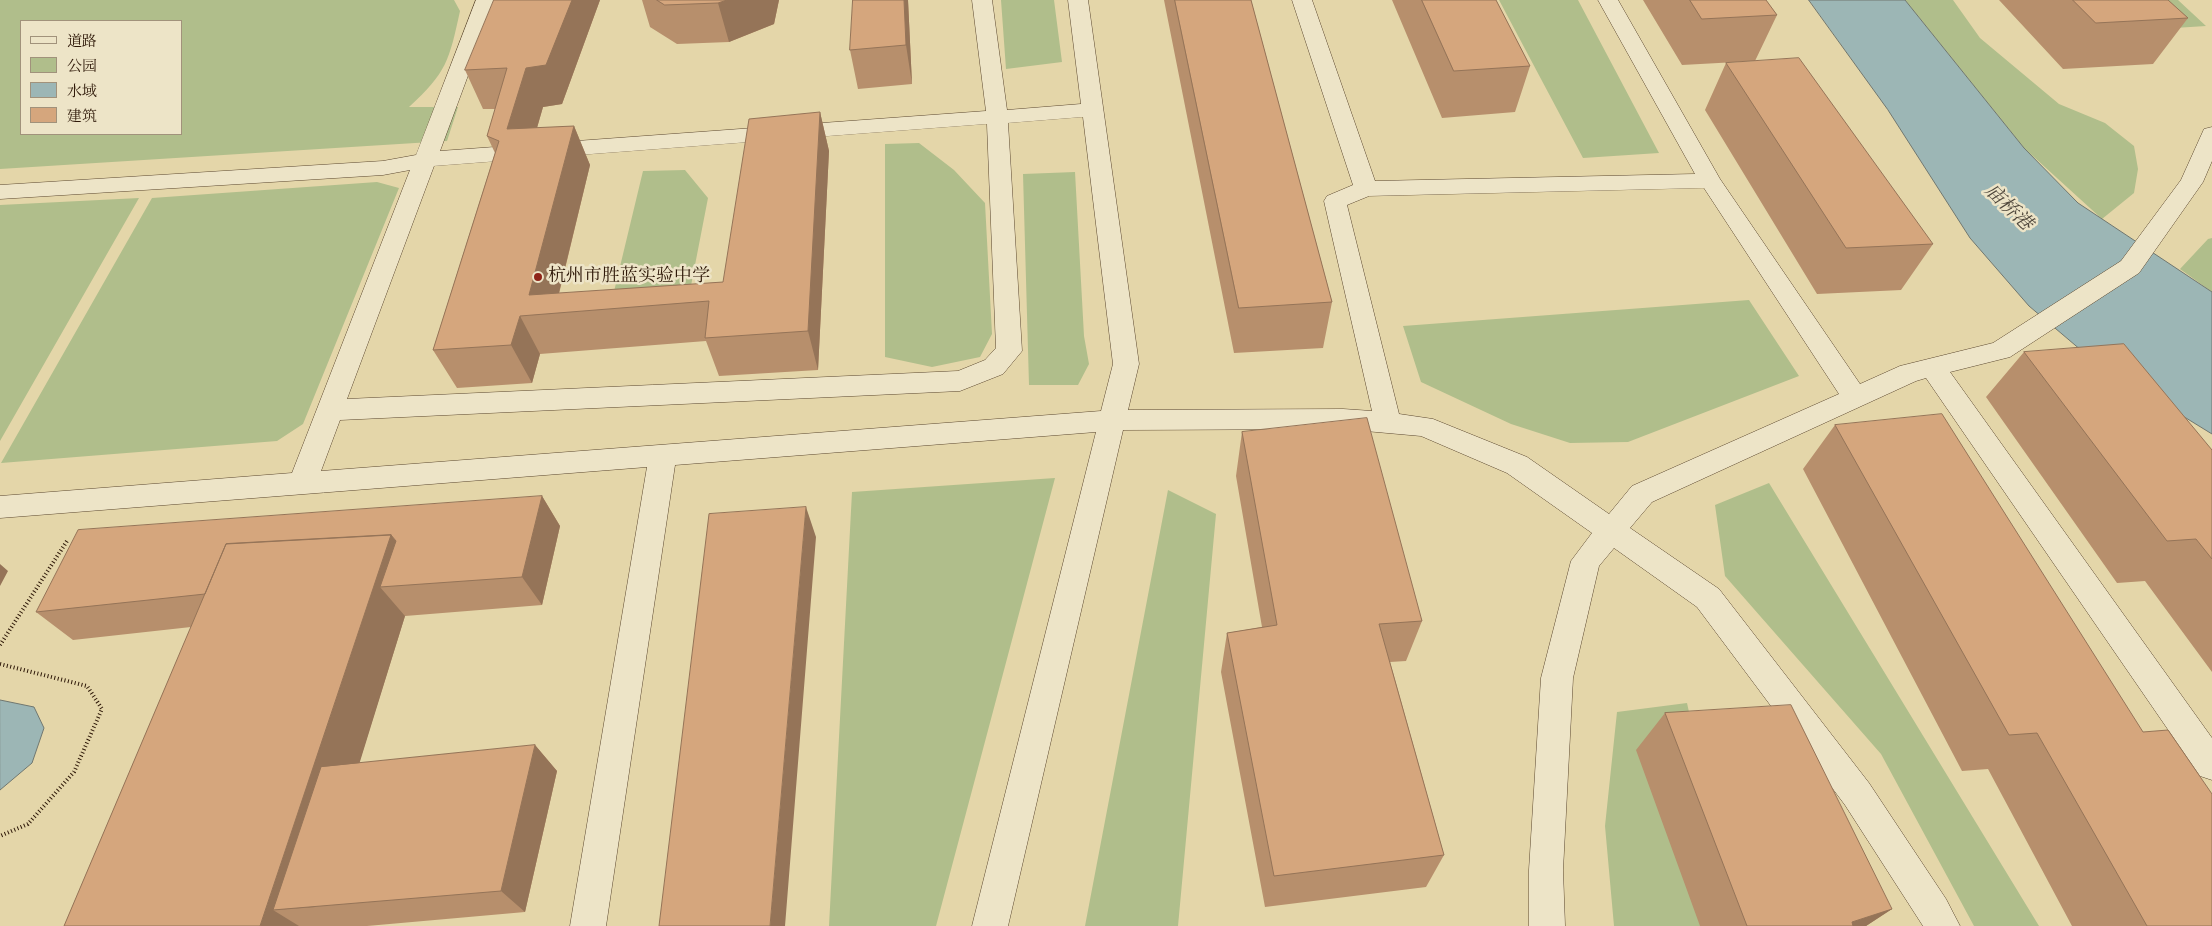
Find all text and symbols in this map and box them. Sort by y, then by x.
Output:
legend [20,20,182,135]
text: 道路 [67,32,97,51]
text: 公园 [67,57,97,76]
text: 水域 [67,82,97,101]
text: 建筑 [67,107,97,126]
water label: 庙桥港 [1980,180,2036,236]
place label: 杭州市胜蓝实验中学 [548,266,710,288]
marker: 杭州市胜蓝实验中学 [532,271,544,283]

